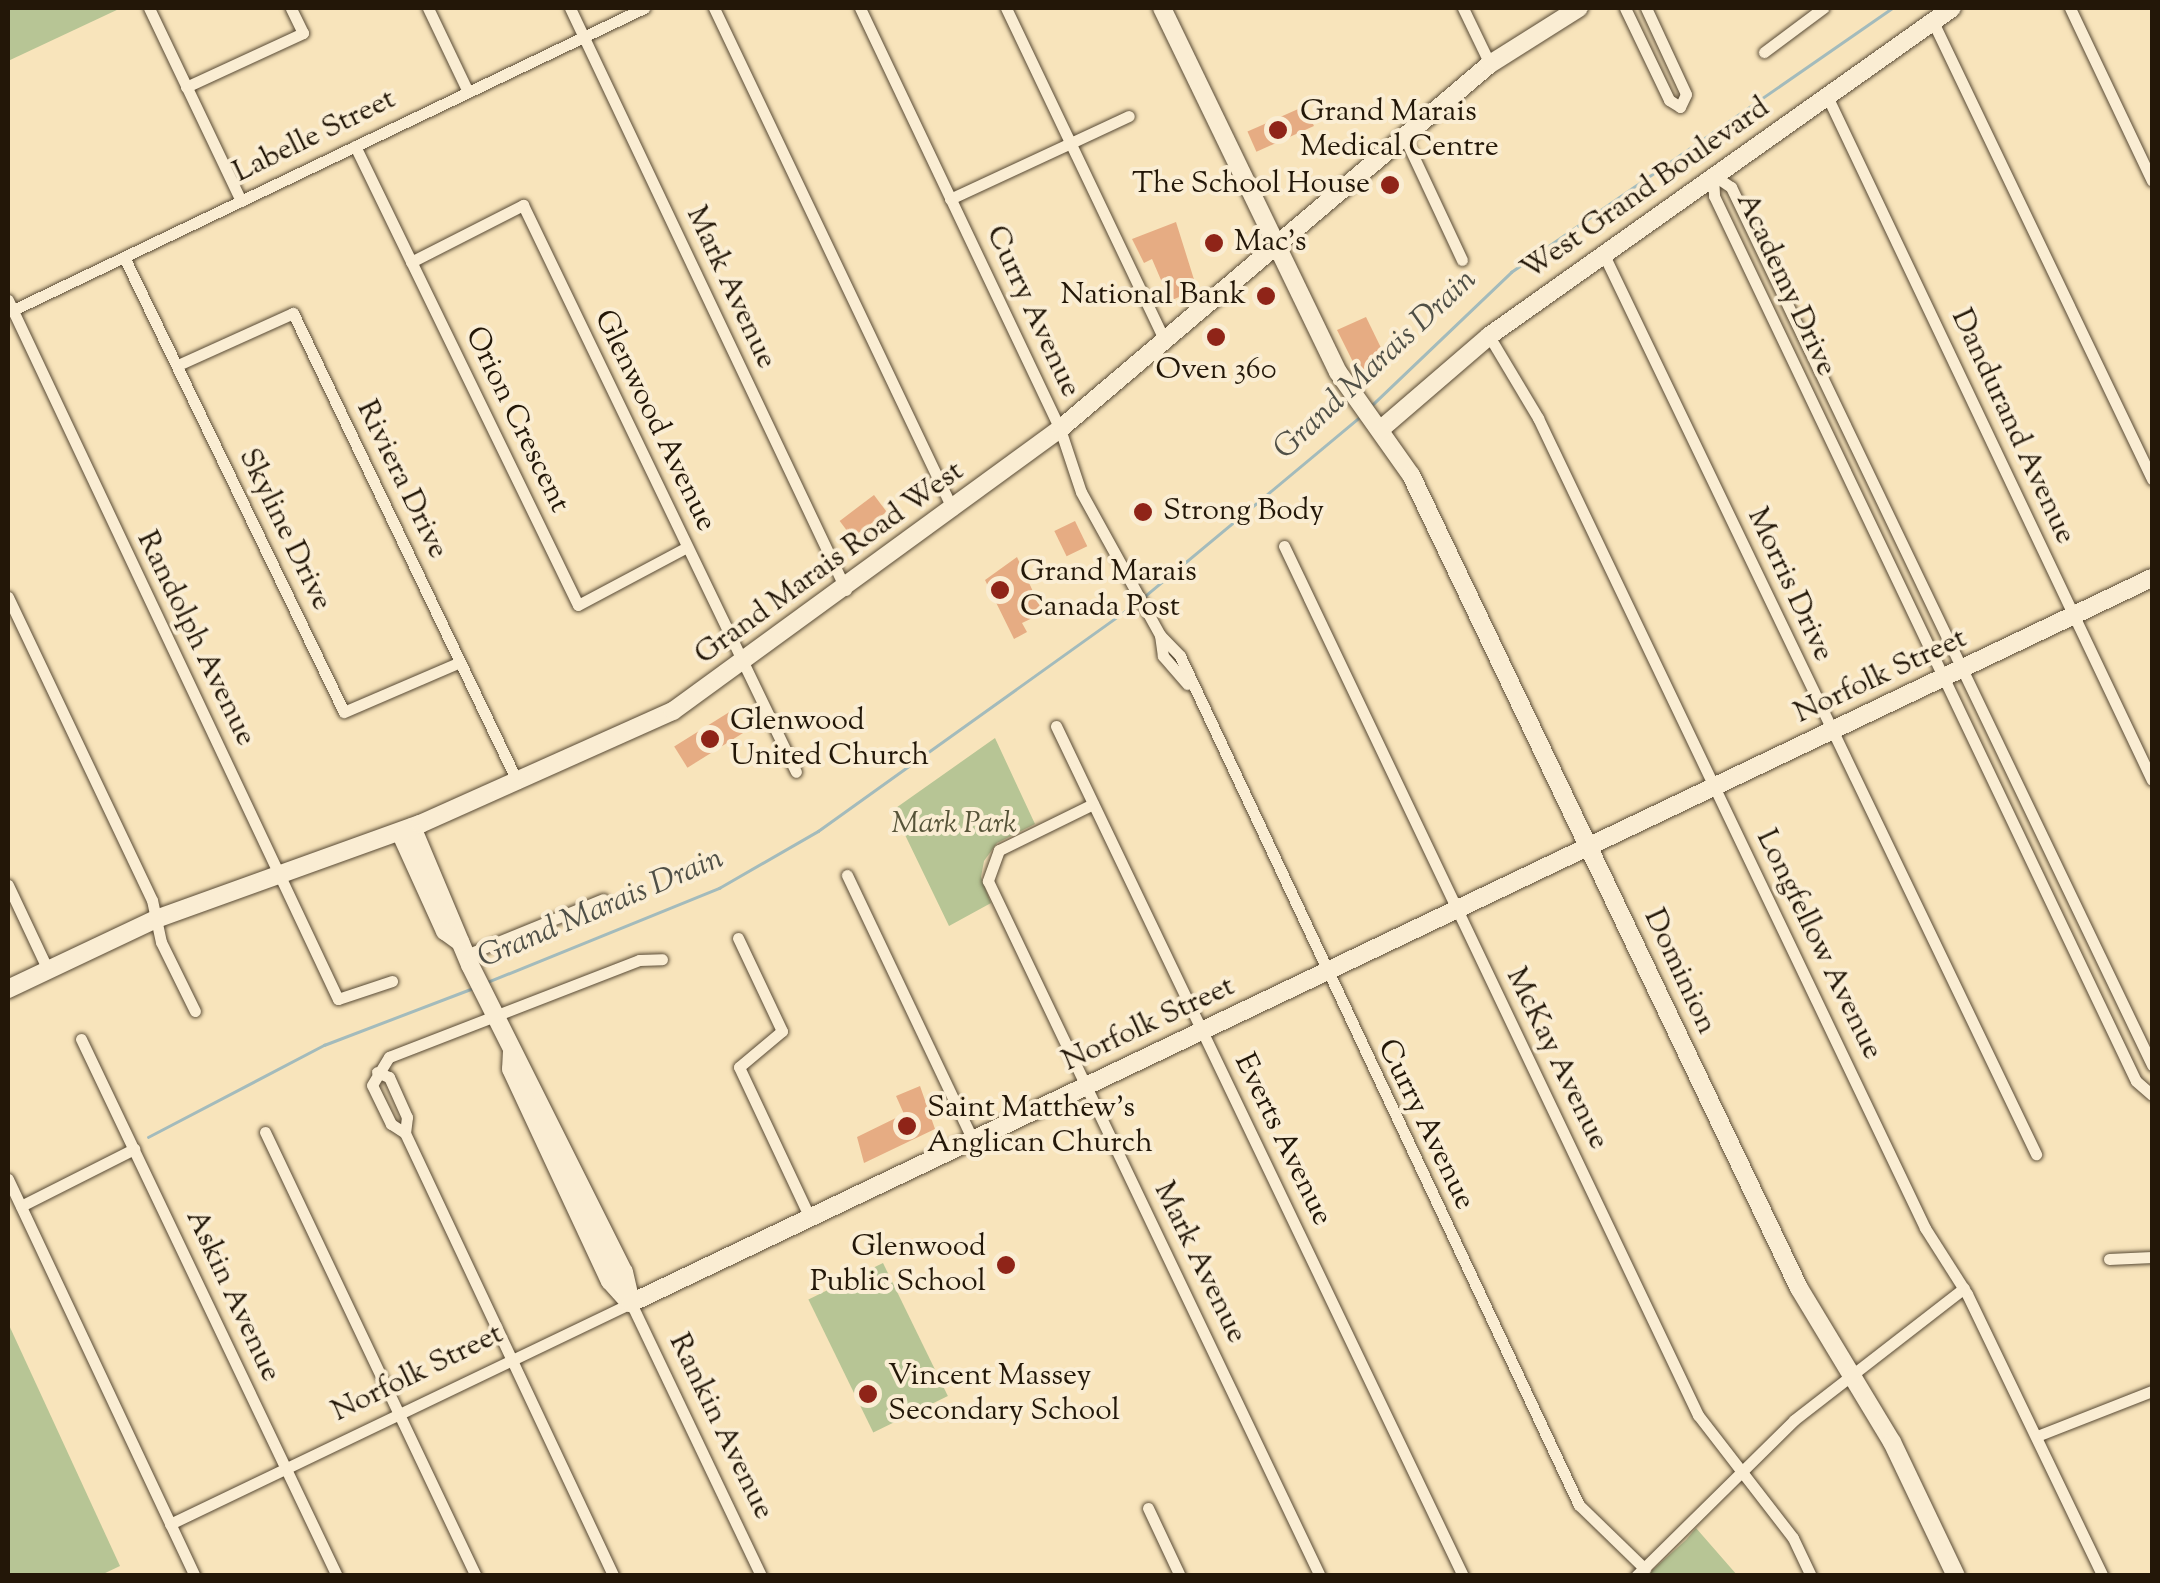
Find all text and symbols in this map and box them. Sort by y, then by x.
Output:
street label: Labelle Street [228,82,402,192]
street label: West Grand Boulevard [1515,91,1777,289]
place label: Grand Marais Medical Centre [1300,95,1499,166]
marker: Grand Marais Medical Centre [1265,117,1291,143]
place label: The School House [1132,167,1370,203]
marker: The School House [1379,174,1401,196]
street label: Academy Drive [1727,188,1843,382]
street label: Mark Avenue [677,201,783,375]
street label: Curry Avenue [977,221,1087,403]
place label: Mac's [1234,225,1306,261]
marker: Mac's [1203,232,1225,254]
water label: Grand Marais Drain [1267,261,1485,469]
place label: National Bank [1061,278,1246,314]
marker: National Bank [1255,285,1277,307]
street label: Dandurand Avenue [1942,304,2082,550]
street label: Glenwood Avenue [585,305,723,537]
street label: Orion Crescent [456,321,576,519]
marker: Oven 360 [1205,326,1227,348]
place label: Oven 360 [1155,353,1277,389]
street label: Riviera Drive [347,395,455,565]
street label: Skyline Drive [229,443,339,617]
street label: Grand Marais Road West [689,454,971,674]
place label: Strong Body [1163,494,1324,530]
marker: Strong Body [1132,501,1154,523]
street label: Morris Drive [1738,503,1840,667]
street label: Randolph Avenue [127,526,263,752]
place label: Grand Marais Canada Post [1020,555,1197,626]
marker: Grand Marais Canada Post [989,579,1011,601]
street label: Norfolk Street [1789,621,1973,733]
place label: Glenwood United Church [730,704,929,774]
marker: Glenwood United Church [699,728,721,750]
park label: Mark Park [891,807,1017,843]
street label: Longfellow Avenue [1747,824,1889,1066]
water label: Grand Marais Drain [473,840,729,978]
street label: Dominion [1634,904,1724,1040]
street label: McKay Avenue [1497,962,1615,1156]
street label: Norfolk Street [1057,969,1241,1081]
street label: Curry Avenue [1368,1034,1482,1216]
street label: Everts Avenue [1225,1048,1339,1232]
place label: Saint Matthew's Anglican Church [927,1091,1153,1162]
marker: Saint Matthew's Anglican Church [896,1115,918,1137]
street label: Mark Avenue [1144,1176,1254,1350]
street label: Askin Avenue [177,1204,287,1388]
place label: Glenwood Public School [810,1230,986,1300]
marker: Glenwood Public School [995,1254,1017,1276]
street label: Norfolk Street [326,1317,510,1431]
street label: Rankin Avenue [659,1328,781,1526]
place label: Vincent Massey Secondary School [888,1359,1120,1430]
marker: Vincent Massey Secondary School [857,1383,879,1405]

